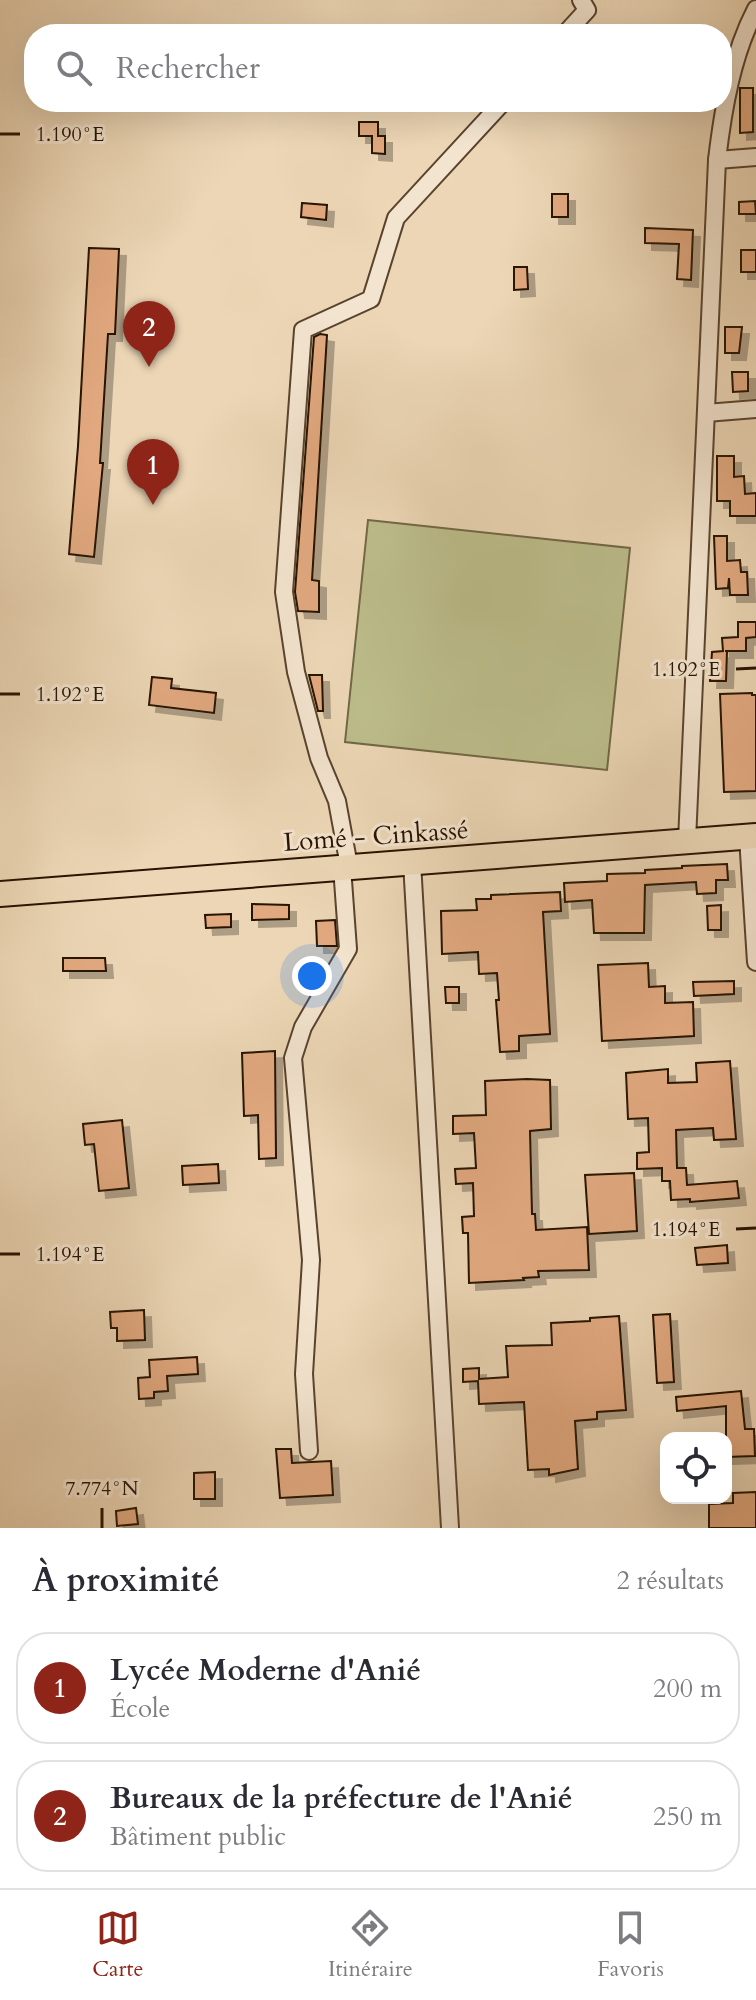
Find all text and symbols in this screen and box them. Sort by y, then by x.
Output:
search box [24,24,732,112]
icon: search [52,46,96,90]
text: Rechercher [116,48,260,89]
text: 1.190°E [36,121,104,148]
pin: 2 [123,301,175,367]
pin: 1 [127,439,179,505]
text: 1.192°E [652,656,720,683]
text: 1.192°E [36,681,104,708]
street label: Lomé - Cinkassé [282,812,470,860]
your location [292,956,332,996]
text: 1.194°E [652,1216,720,1243]
text: 1.194°E [36,1241,104,1268]
map controls [660,1432,732,1504]
button: locate [660,1432,732,1504]
text: 7.774°N [65,1475,139,1502]
text: À proximité [32,1557,219,1603]
text: 2 résultats [616,1563,724,1598]
text: Lycée Moderne d'Anié [110,1650,421,1691]
text: 1 [53,1671,67,1706]
text: 200 m [653,1671,722,1706]
text: École [110,1691,170,1726]
text: Bureaux de la préfecture de l'Anié [110,1778,573,1819]
text: 2 [53,1799,67,1834]
text: 250 m [653,1799,722,1834]
text: Bâtiment public [110,1819,286,1854]
tab: Carte [92,1906,143,1984]
tab: Itinéraire [328,1906,413,1984]
tab: Favoris [597,1906,664,1984]

